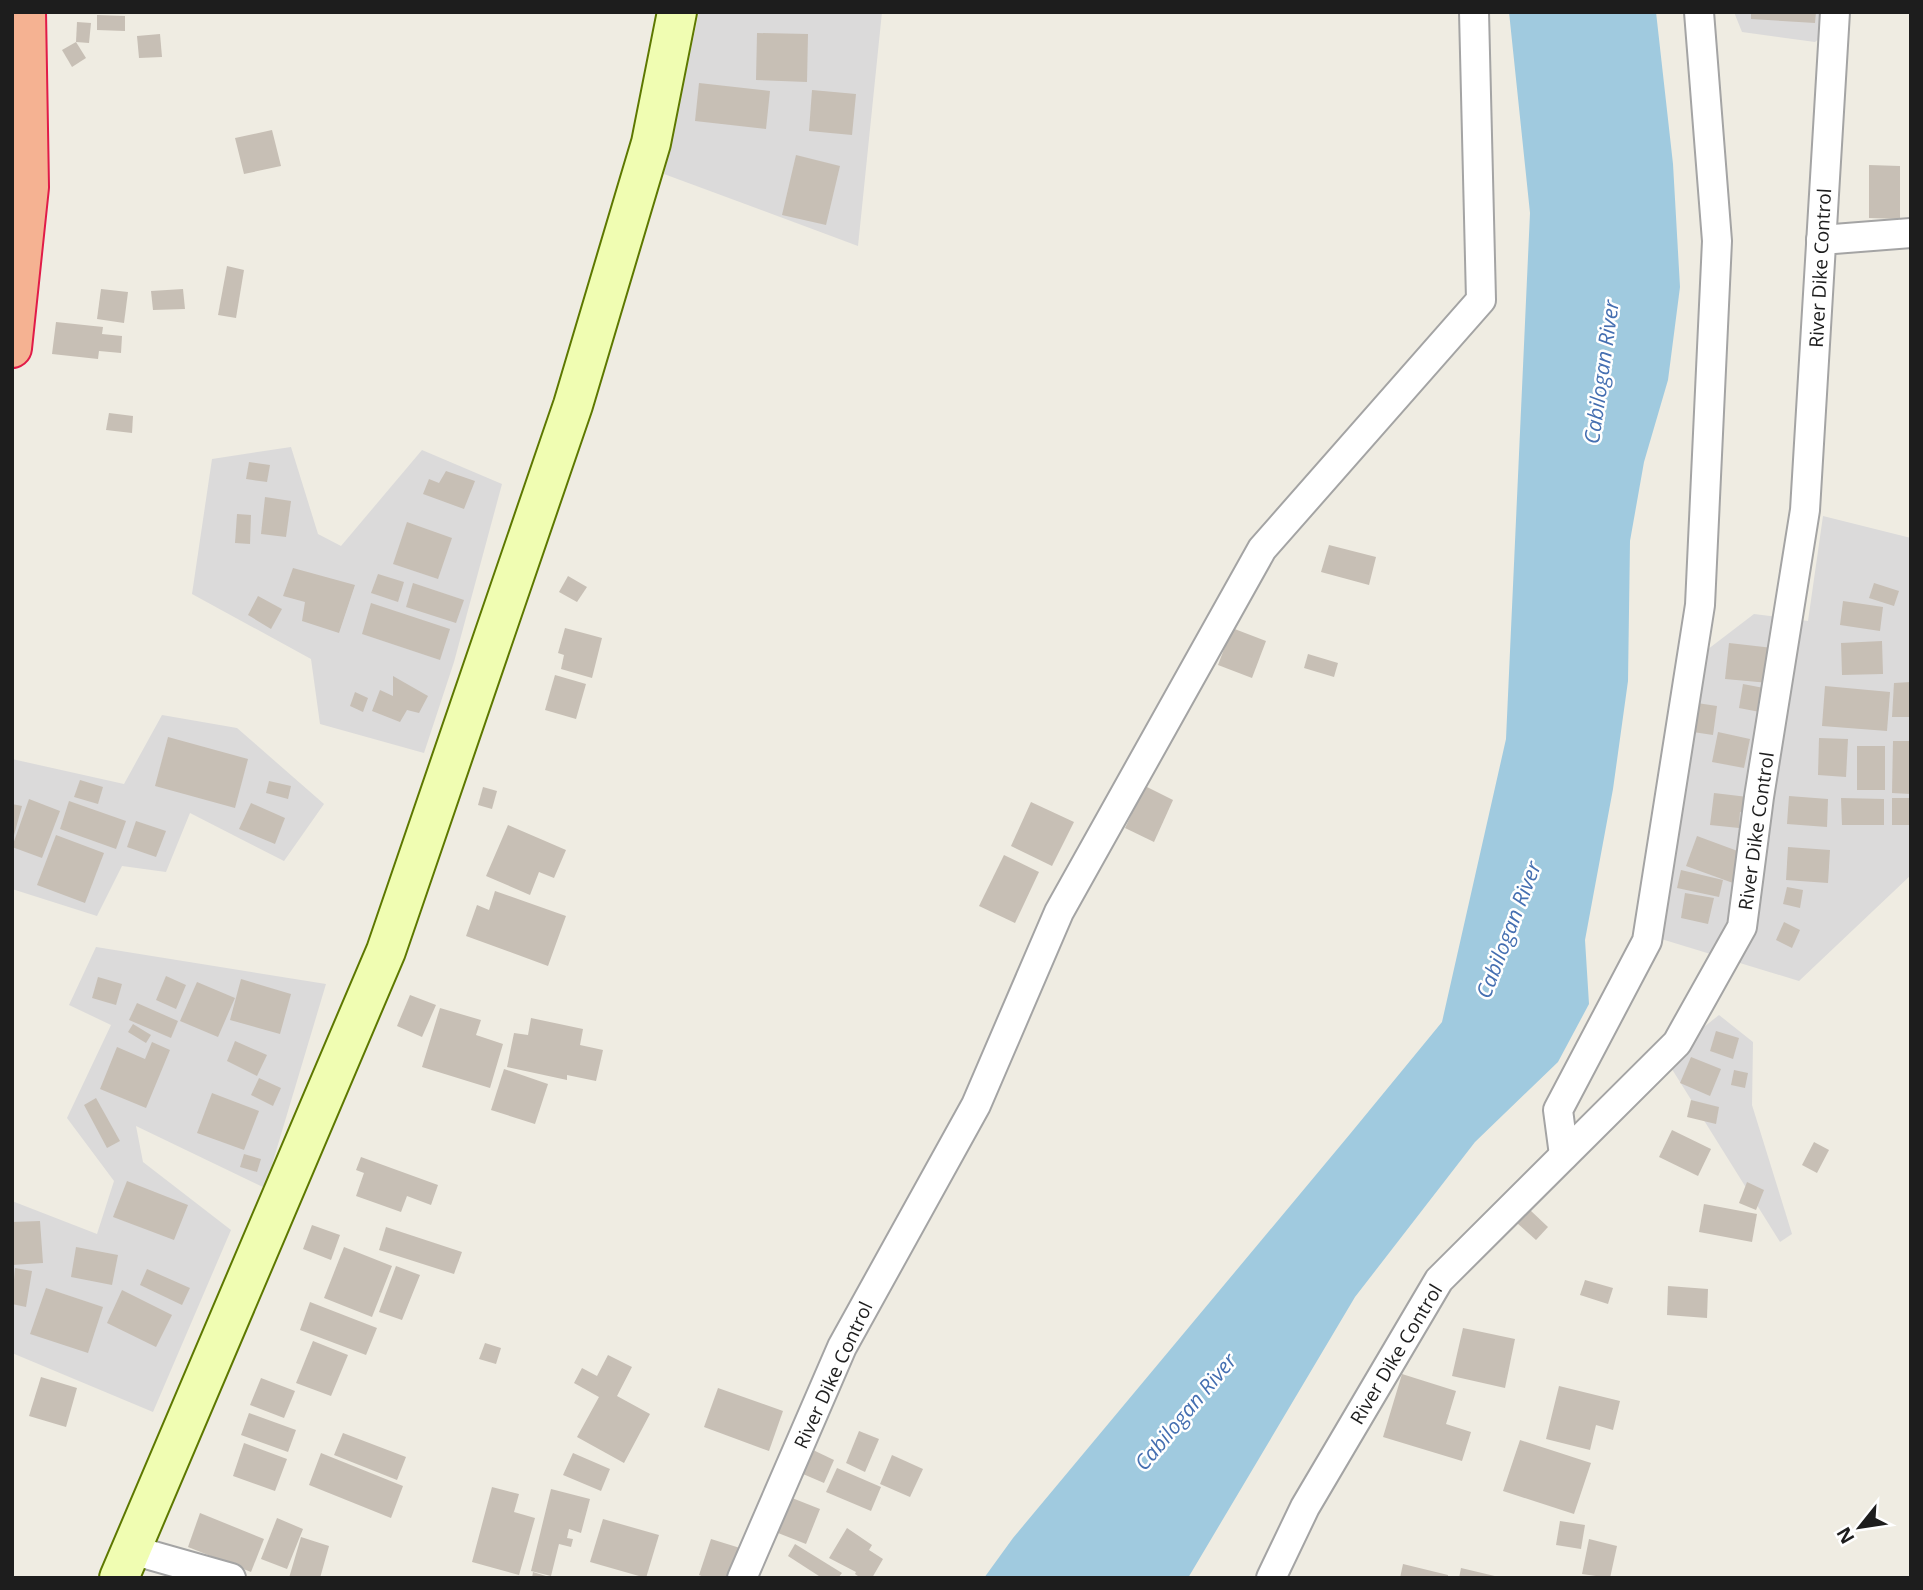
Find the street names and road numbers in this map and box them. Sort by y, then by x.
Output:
street label: River Dike Control [1803,188,1837,348]
street label: River Dike Control [1732,750,1780,912]
street label: River Dike Control [1344,1279,1448,1429]
street label: River Dike Control [788,1297,878,1453]

